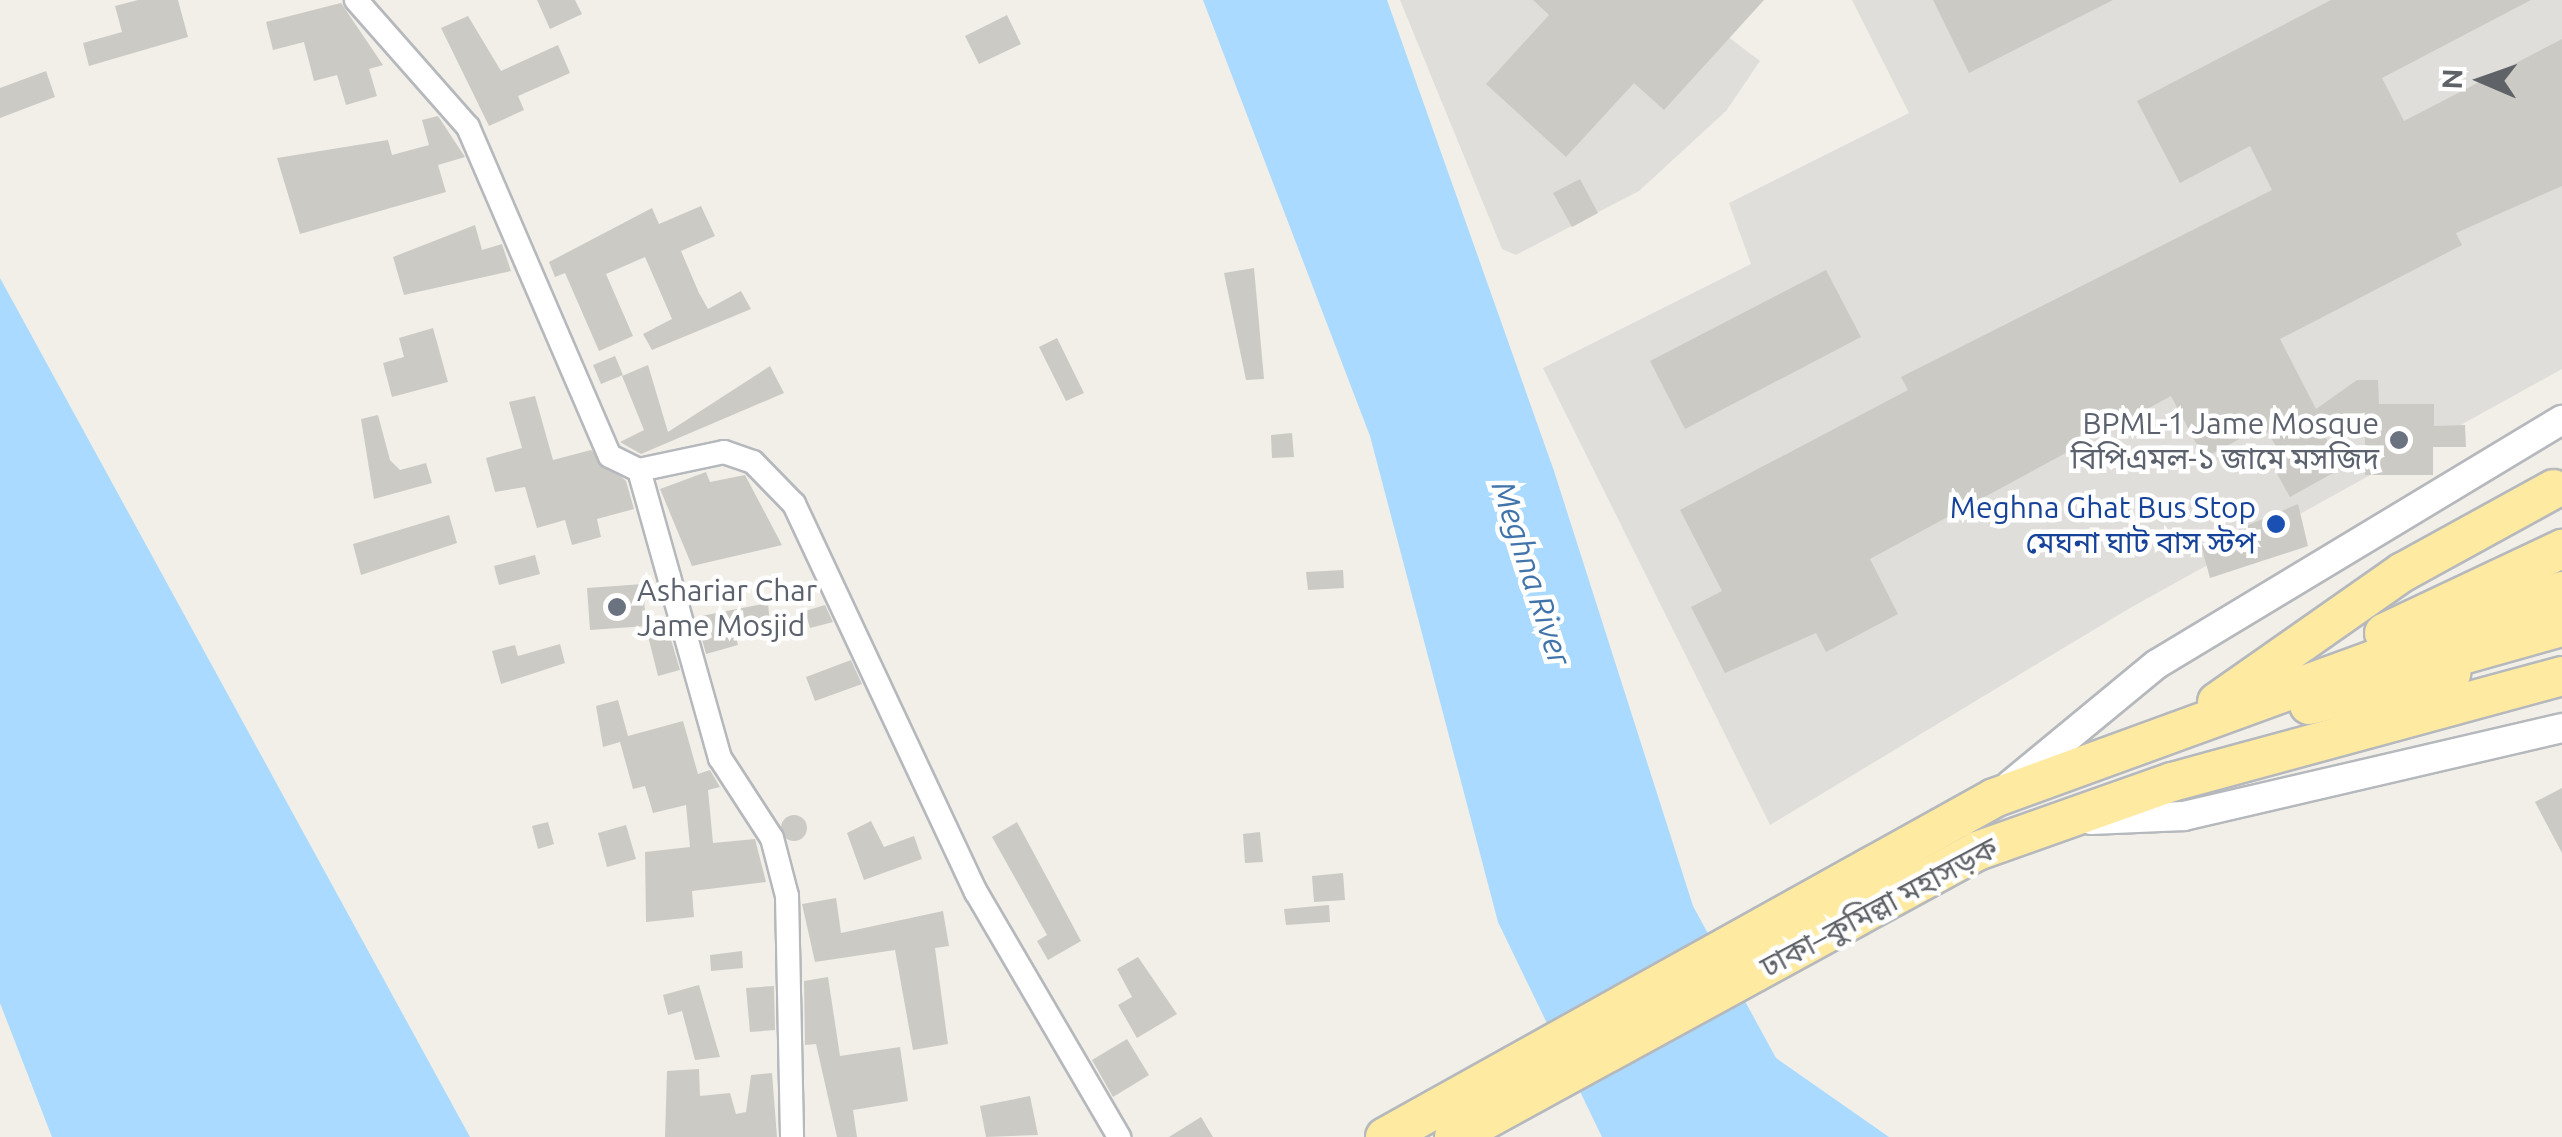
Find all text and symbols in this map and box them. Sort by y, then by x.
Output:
north arrow [2432,30,2532,130]
text: N [2436,68,2467,90]
place label: BPML-1 Jame Mosque বিপিএমল-১ জামে মসজিদ [2071,405,2379,476]
marker: BPML-1 Jame Mosque বিপিএমল-১ জামে মসজিদ [2388,429,2410,451]
water label: Meghna River [1484,476,1580,670]
place label: Meghna Ghat Bus Stop মেঘনা ঘাট বাস স্টপ [1950,489,2256,560]
marker: Meghna Ghat Bus Stop মেঘনা ঘাট বাস স্টপ [2265,513,2287,535]
place label: Ashariar Char Jame Mosjid [637,572,817,642]
marker: Ashariar Char Jame Mosjid [606,596,628,618]
street label: ঢাকা–কুমিল্লা মহাসড়ক [1754,829,2004,985]

